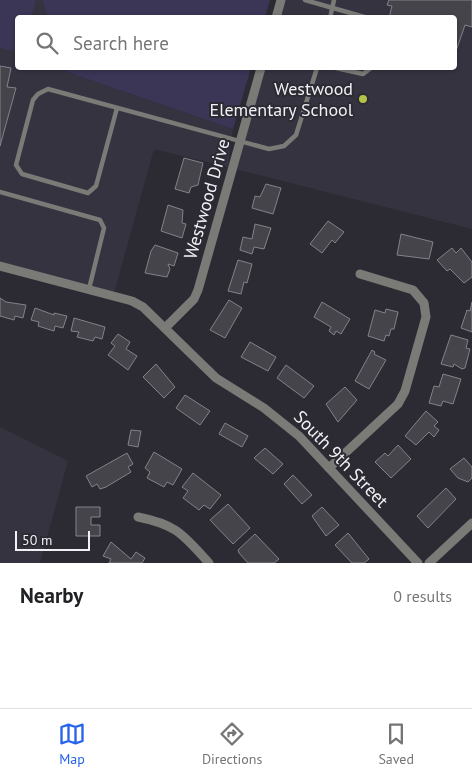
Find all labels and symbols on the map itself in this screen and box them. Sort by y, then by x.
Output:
place label: Westwood Elementary School [210,77,354,121]
marker: Westwood Elementary School [357,93,369,105]
street label: Westwood Drive [178,136,235,262]
street label: South 9th Street [289,405,393,512]
scale bar [15,528,90,551]

